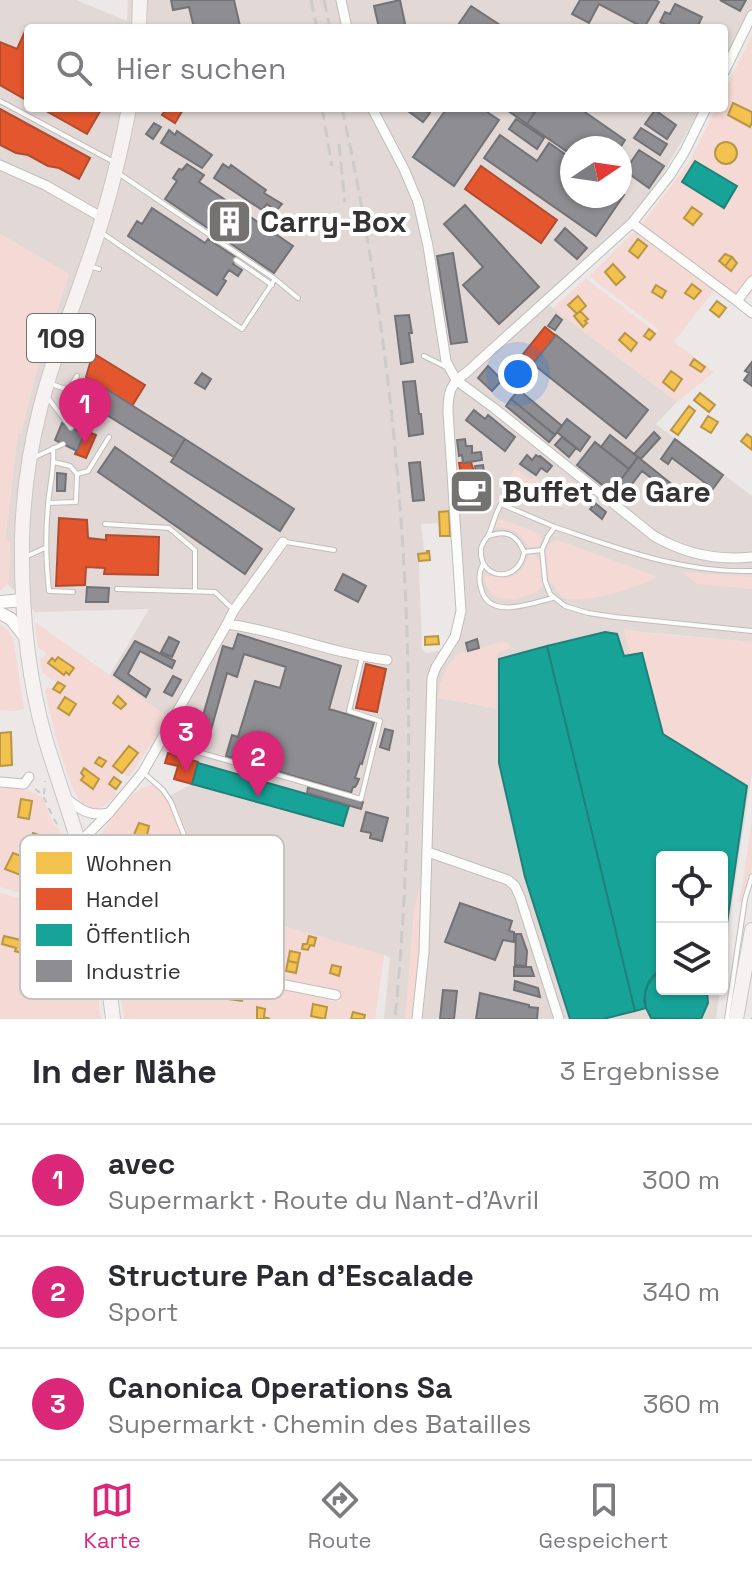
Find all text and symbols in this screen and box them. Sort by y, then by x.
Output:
search box [24,24,728,112]
icon: search [52,46,96,90]
text: Hier suchen [116,49,286,88]
north arrow [560,136,632,208]
building icon: Carry-Box [205,198,253,246]
place label: Carry-Box [260,202,407,241]
road number: 109 [27,314,95,362]
your location [498,354,538,394]
pin: 1 [59,378,111,444]
cafe icon: Buffet de Gare [447,468,495,516]
place label: Buffet de Gare [502,472,711,511]
pin: 3 [160,706,212,772]
pin: 2 [232,731,284,797]
legend [20,835,284,999]
text: Wohnen [86,849,172,877]
map controls [656,851,728,995]
button: locate [656,851,728,923]
text: Handel [86,885,159,913]
text: Öffentlich [86,921,191,949]
button: layers [656,923,728,995]
text: Industrie [86,957,181,985]
text: In der Nähe [32,1050,217,1093]
text: 3 Ergebnisse [560,1054,720,1088]
text: avec [108,1144,175,1183]
text: 1 [52,1163,64,1197]
text: 300 m [642,1163,720,1197]
text: Supermarkt · Route du Nant-d'Avril [108,1183,539,1217]
text: Structure Pan d'Escalade [108,1256,474,1295]
text: 2 [50,1275,66,1309]
text: 340 m [642,1275,720,1309]
text: Sport [108,1295,179,1329]
text: Canonica Operations Sa [108,1368,452,1407]
text: 3 [50,1387,66,1421]
text: 360 m [643,1387,720,1421]
text: Supermarkt · Chemin des Batailles [108,1407,531,1441]
tab: Karte [84,1478,141,1554]
tab: Route [308,1478,371,1554]
tab: Gespeichert [539,1478,668,1554]

